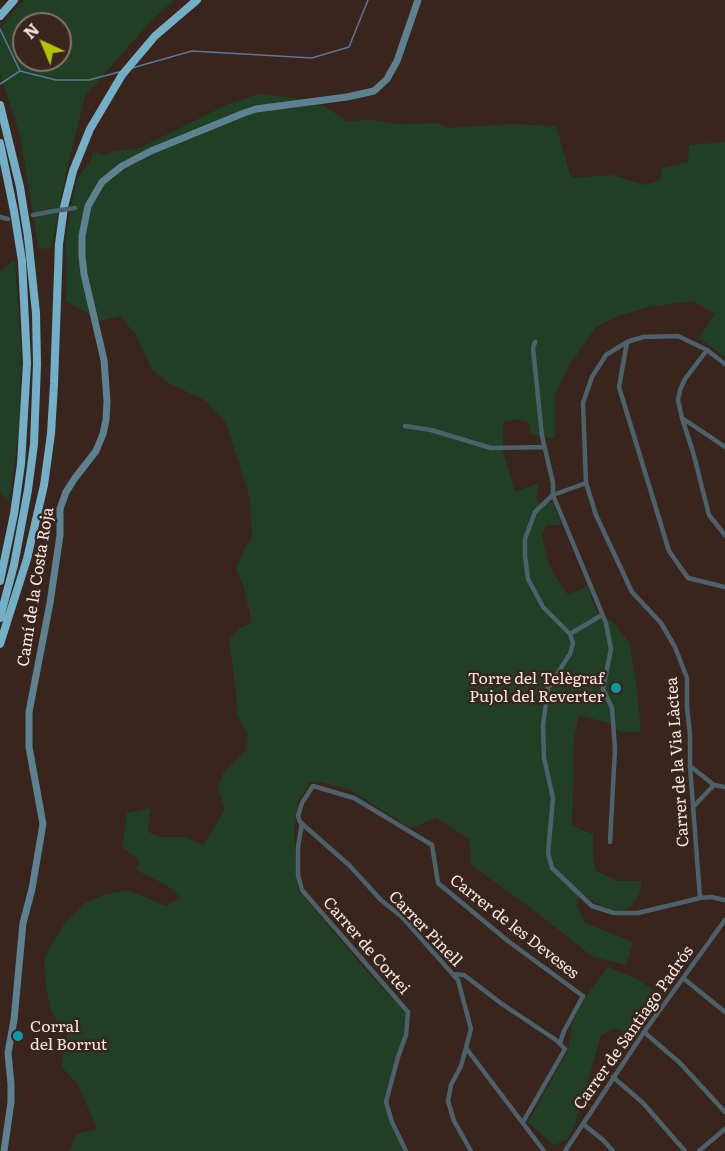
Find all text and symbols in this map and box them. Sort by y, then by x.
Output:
north arrow [12,12,72,72]
text: N [18,17,44,44]
street label: Camí de la Costa Roja [14,506,58,668]
place label: Torre del Telègraf Pujol del Reverter [468,669,604,707]
street label: Carrer de la Via Làctea [662,676,694,848]
marker: Torre del Telègraf Pujol del Reverter [609,681,623,695]
street label: Carrer de les Deveses [446,871,582,983]
street label: Carrer Pinell [384,887,466,971]
street label: Carrer de Cortei [319,893,413,999]
street label: Carrer de Santiago Padrós [570,942,698,1114]
place label: Corral del Borrut [30,1017,107,1055]
marker: Corral del Borrut [11,1029,25,1043]

